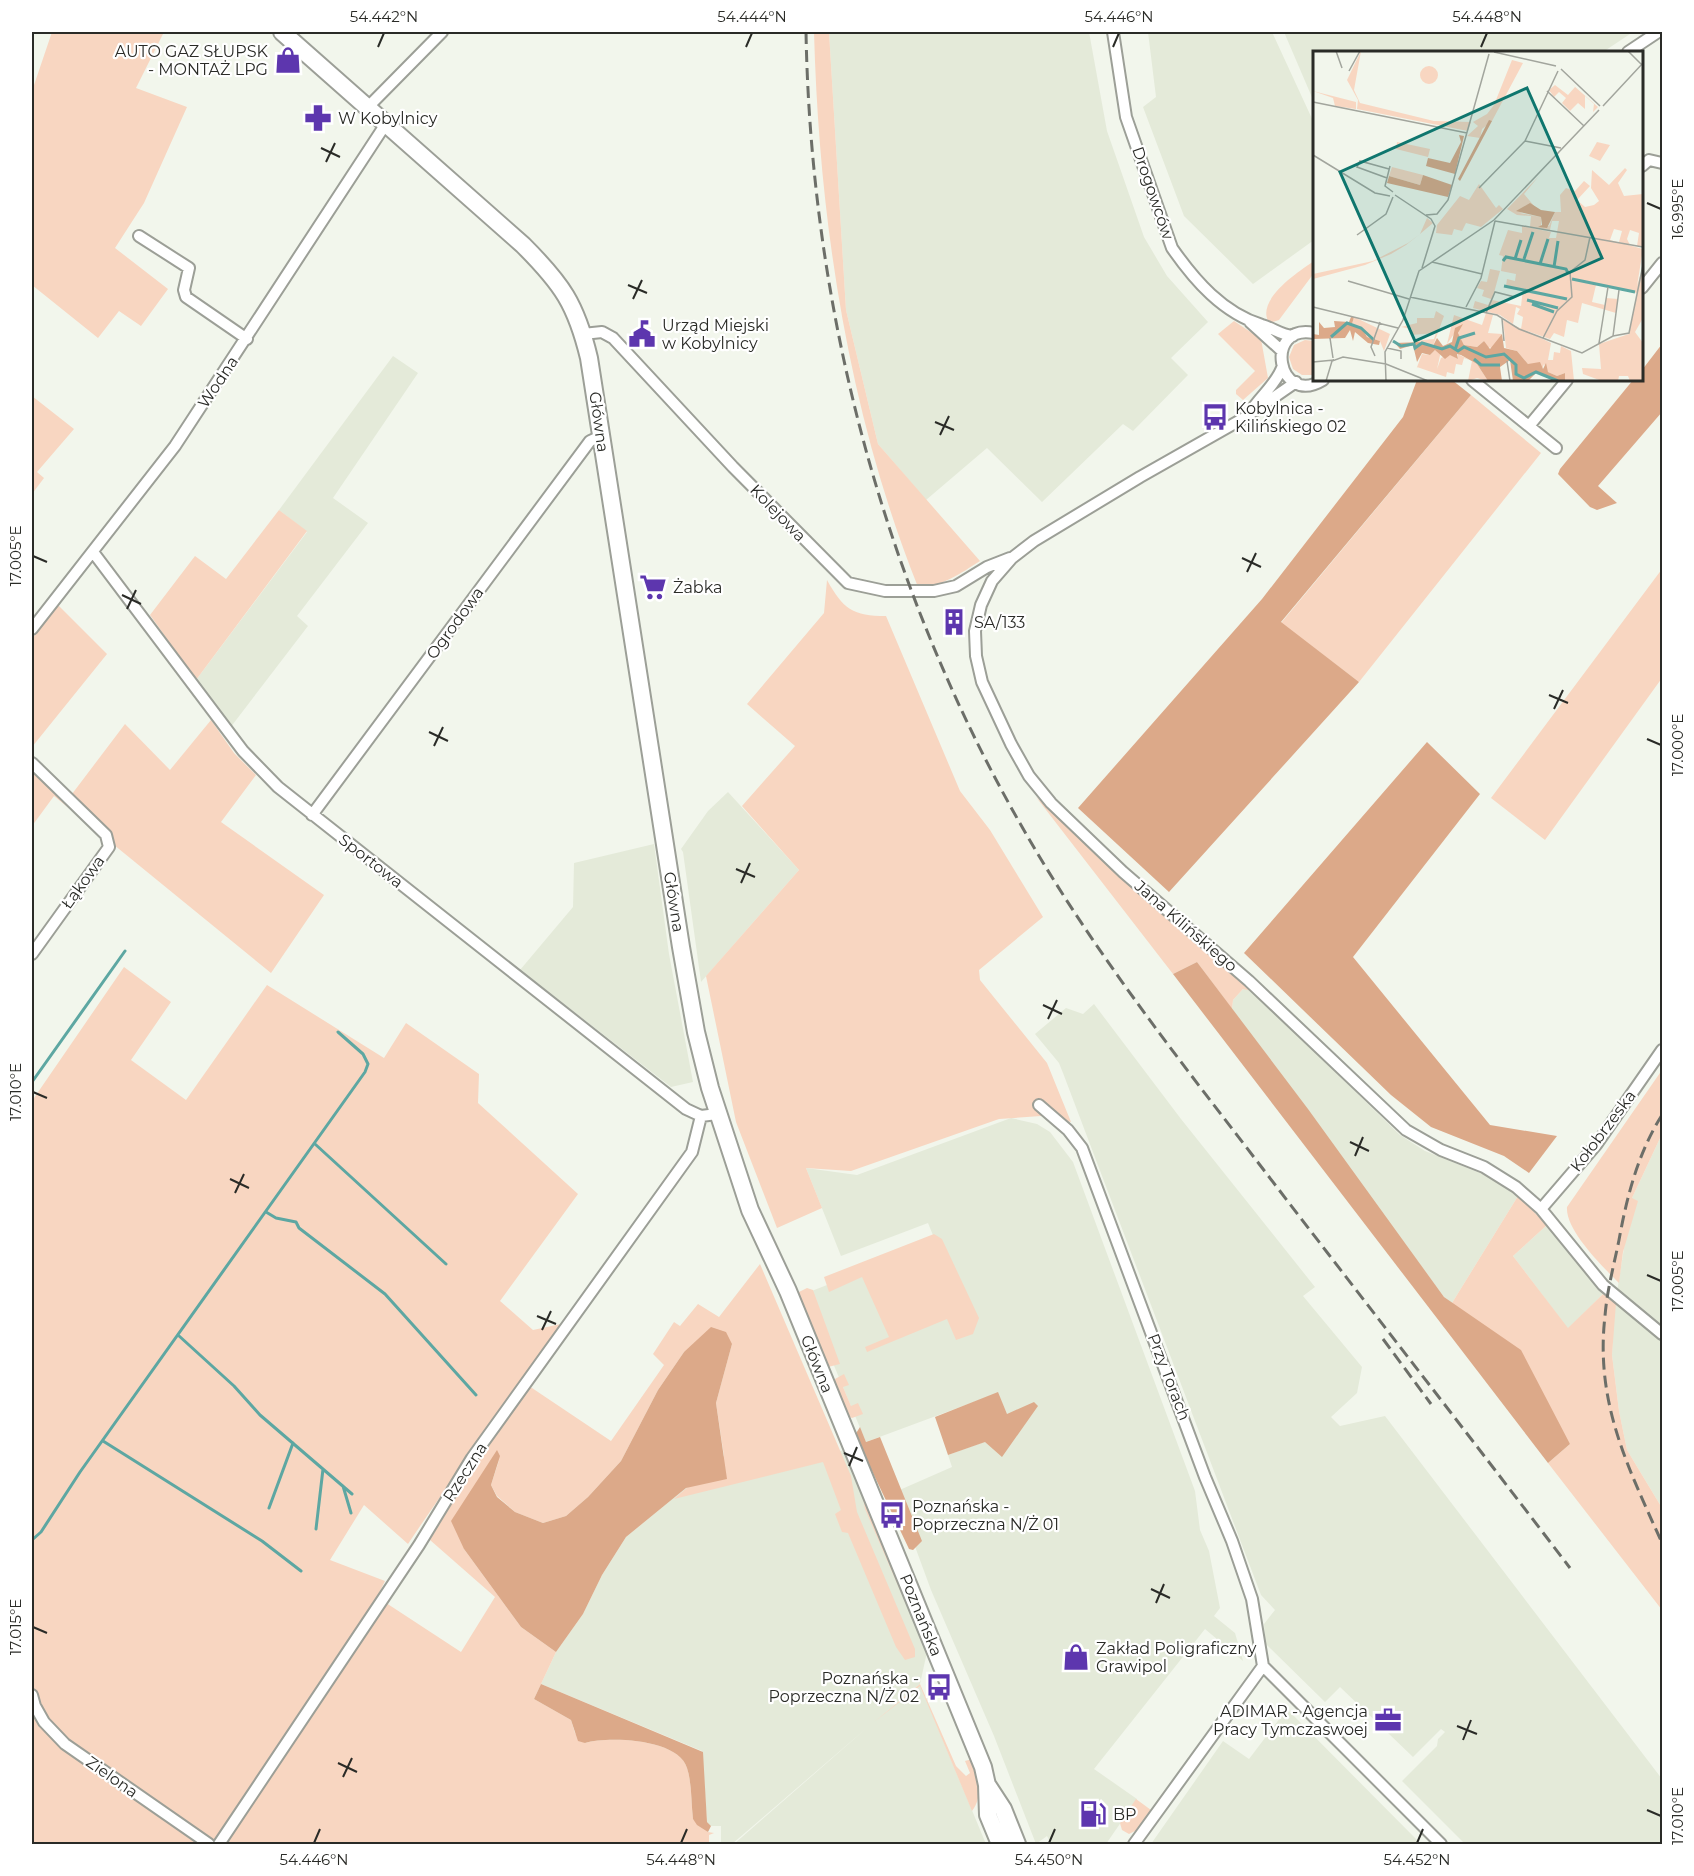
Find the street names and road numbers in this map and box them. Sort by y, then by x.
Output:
street label: Drogowców [1128,144,1178,242]
street label: Wodna [194,353,242,411]
street label: Główna [585,390,613,454]
street label: Kolejowa [746,480,810,546]
street label: Ogrodowa [422,583,488,663]
street label: Sportowa [335,830,407,892]
street label: Łąkowa [57,852,109,912]
street label: Główna [660,870,688,934]
street label: Jana Kilińskiego [1130,876,1241,976]
street label: Kołobrzeska [1566,1086,1640,1176]
street label: Przy Torach [1144,1331,1194,1423]
street label: Główna [797,1332,837,1396]
street label: Rzeczna [439,1439,491,1505]
street label: Poznańska [896,1571,946,1659]
street label: Zielona [82,1752,142,1802]

